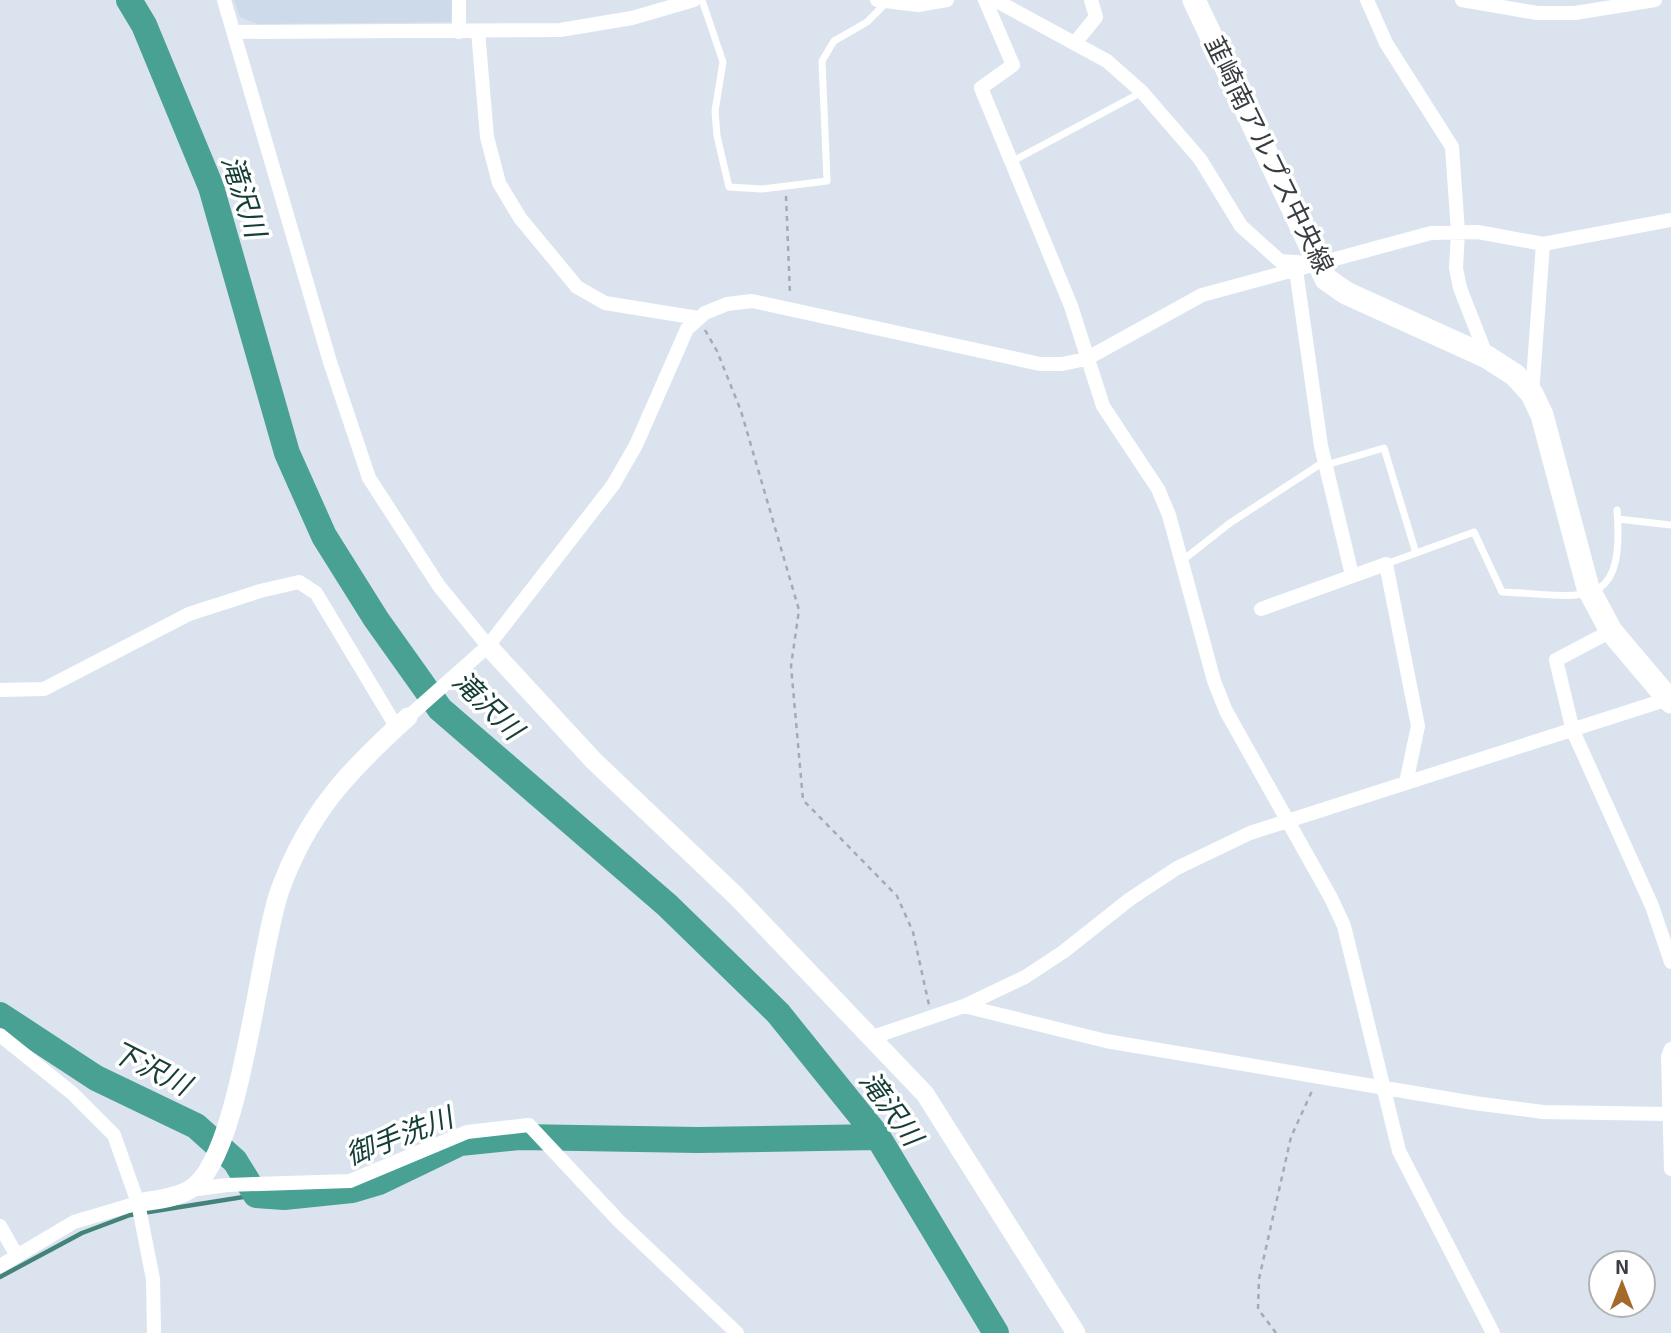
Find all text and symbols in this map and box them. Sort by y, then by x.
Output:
street label: 韮崎南アルプス中央線 [1199,31,1341,278]
water label: 滝沢川 [216,150,275,244]
water label: 滝沢川 [447,663,533,748]
water label: 下沢川 [106,1033,199,1103]
water label: 滝沢川 [853,1063,932,1154]
water label: 御手洗川 [340,1098,460,1171]
north arrow [1587,1249,1657,1319]
text: N [1615,1255,1629,1278]

